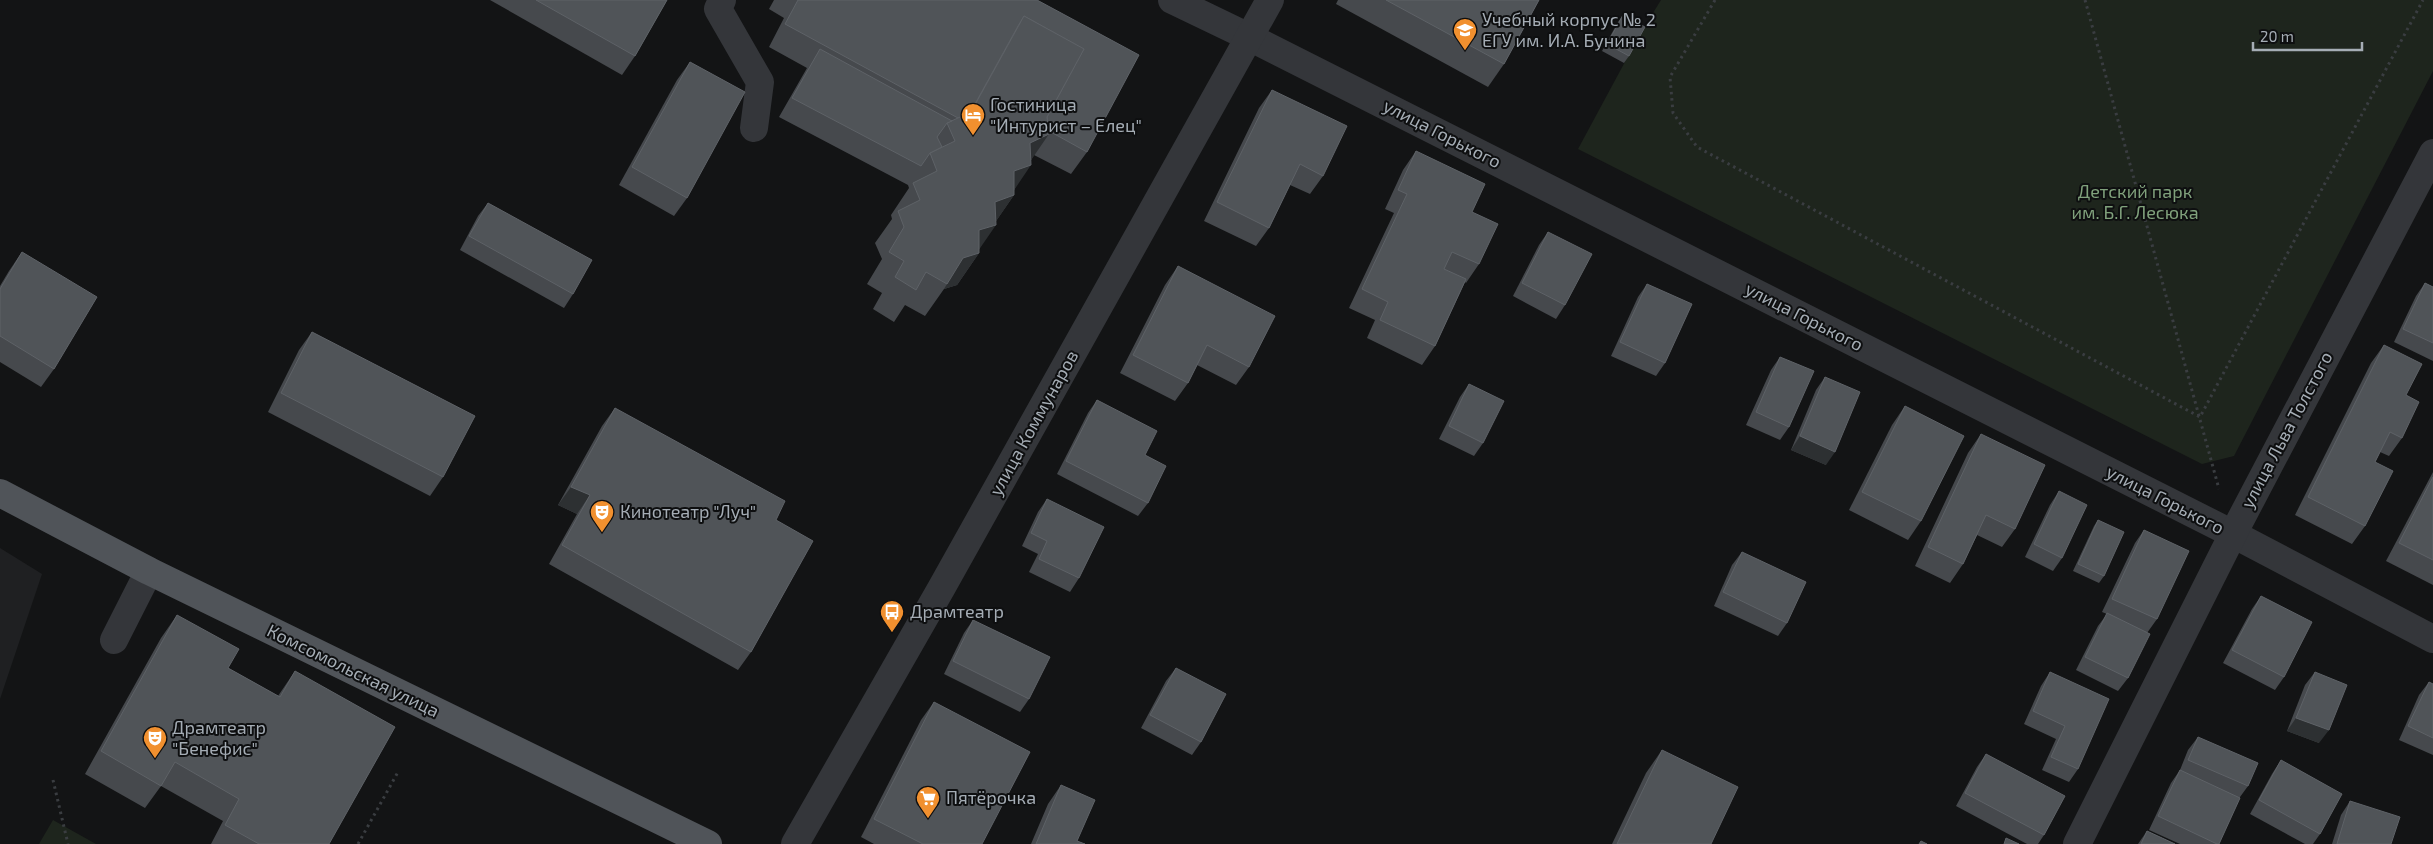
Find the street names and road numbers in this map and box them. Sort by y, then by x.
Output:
street label: улица Горького [1380,94,1505,172]
street label: улица Горького [1742,277,1867,355]
street label: улица Коммунаров [984,346,1082,499]
street label: улица Льва Толстого [2236,347,2337,512]
street label: улица Горького [2103,460,2228,538]
street label: Комсомольская улица [264,619,443,721]

